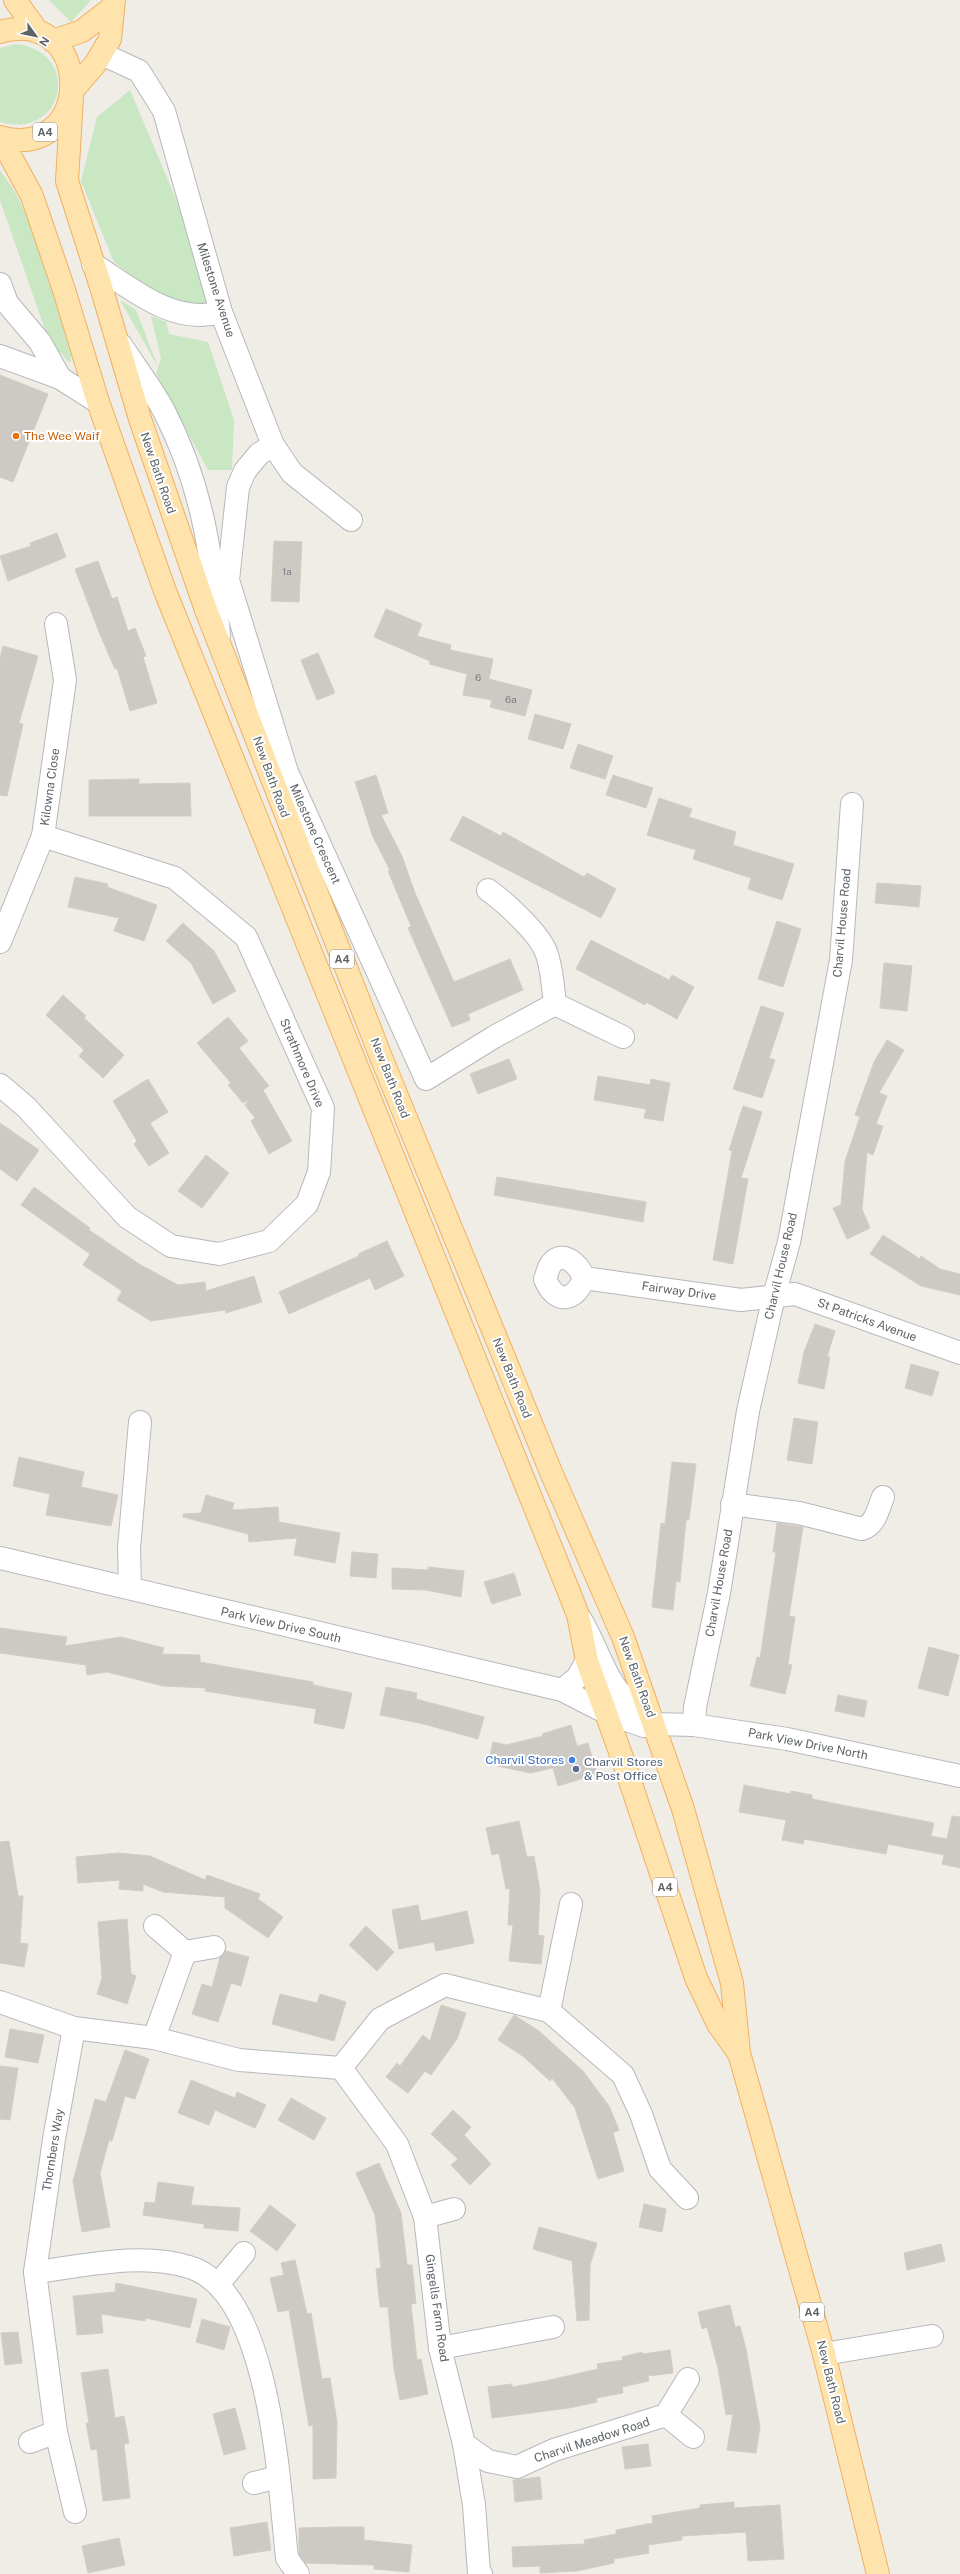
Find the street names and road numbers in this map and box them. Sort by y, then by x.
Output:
road number: A4 [33,123,57,141]
street label: Milestone Avenue [194,241,238,339]
street label: New Bath Road [138,430,178,516]
street label: New Bath Road [250,735,292,819]
street label: Kilowna Close [38,747,62,827]
street label: Milestone Crescent [287,782,343,886]
street label: Charvil House Road [830,868,854,978]
road number: A4 [330,950,354,968]
street label: Strathmore Drive [277,1017,327,1110]
street label: New Bath Road [368,1036,412,1120]
street label: Charvil House Road [762,1211,800,1321]
street label: Fairway Drive [641,1279,717,1303]
street label: St Patricks Avenue [815,1295,919,1345]
street label: New Bath Road [490,1336,534,1420]
street label: Charvil House Road [703,1528,735,1638]
street label: Park View Drive South [219,1604,343,1646]
street label: New Bath Road [616,1635,658,1719]
street label: Park View Drive North [747,1726,869,1762]
road number: A4 [653,1878,677,1896]
street label: Thornbers Way [40,2107,67,2192]
street label: Gingells Farm Road [423,2253,451,2363]
road number: A4 [800,2303,824,2321]
street label: New Bath Road [814,2339,848,2425]
street label: Charvil Meadow Road [532,2415,652,2465]

